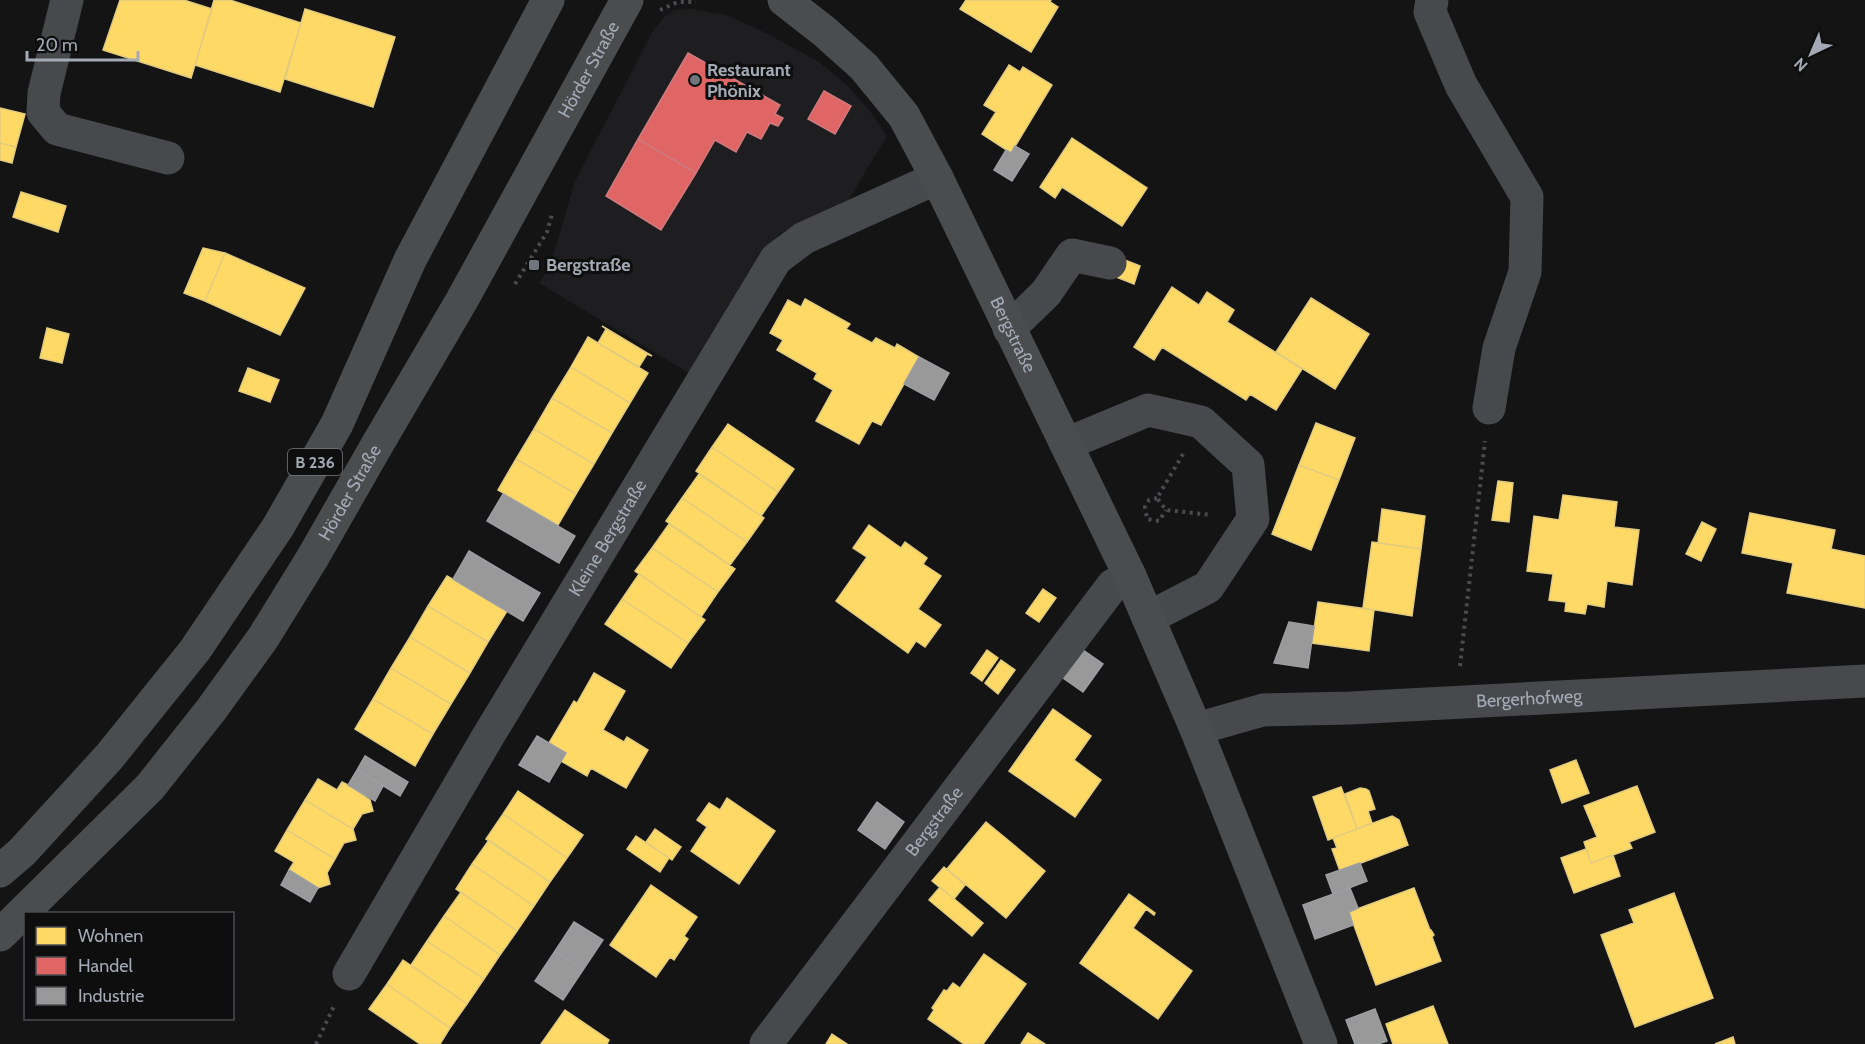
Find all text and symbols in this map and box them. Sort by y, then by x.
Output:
street label: Hörder Straße [553,17,624,122]
scale bar [27,24,138,62]
north arrow [1781,24,1841,84]
text: 20 m [36,34,78,56]
text: N [1790,54,1812,75]
place label: Restaurant Phönix [707,59,791,102]
marker: Restaurant Phönix [688,73,702,87]
place label: Bergstraße [546,254,631,276]
marker: Bergstraße [527,258,541,272]
street label: Bergstraße [985,293,1041,376]
street label: Hörder Straße [314,441,386,545]
road number: B 236 [288,449,342,475]
street label: Kleine Bergstraße [564,476,651,600]
street label: Bergerhofweg [1476,685,1584,712]
street label: Bergstraße [901,782,968,861]
legend [24,912,234,1020]
text: Wohnen [78,925,143,947]
text: Handel [78,955,133,977]
text: Industrie [78,985,144,1007]

